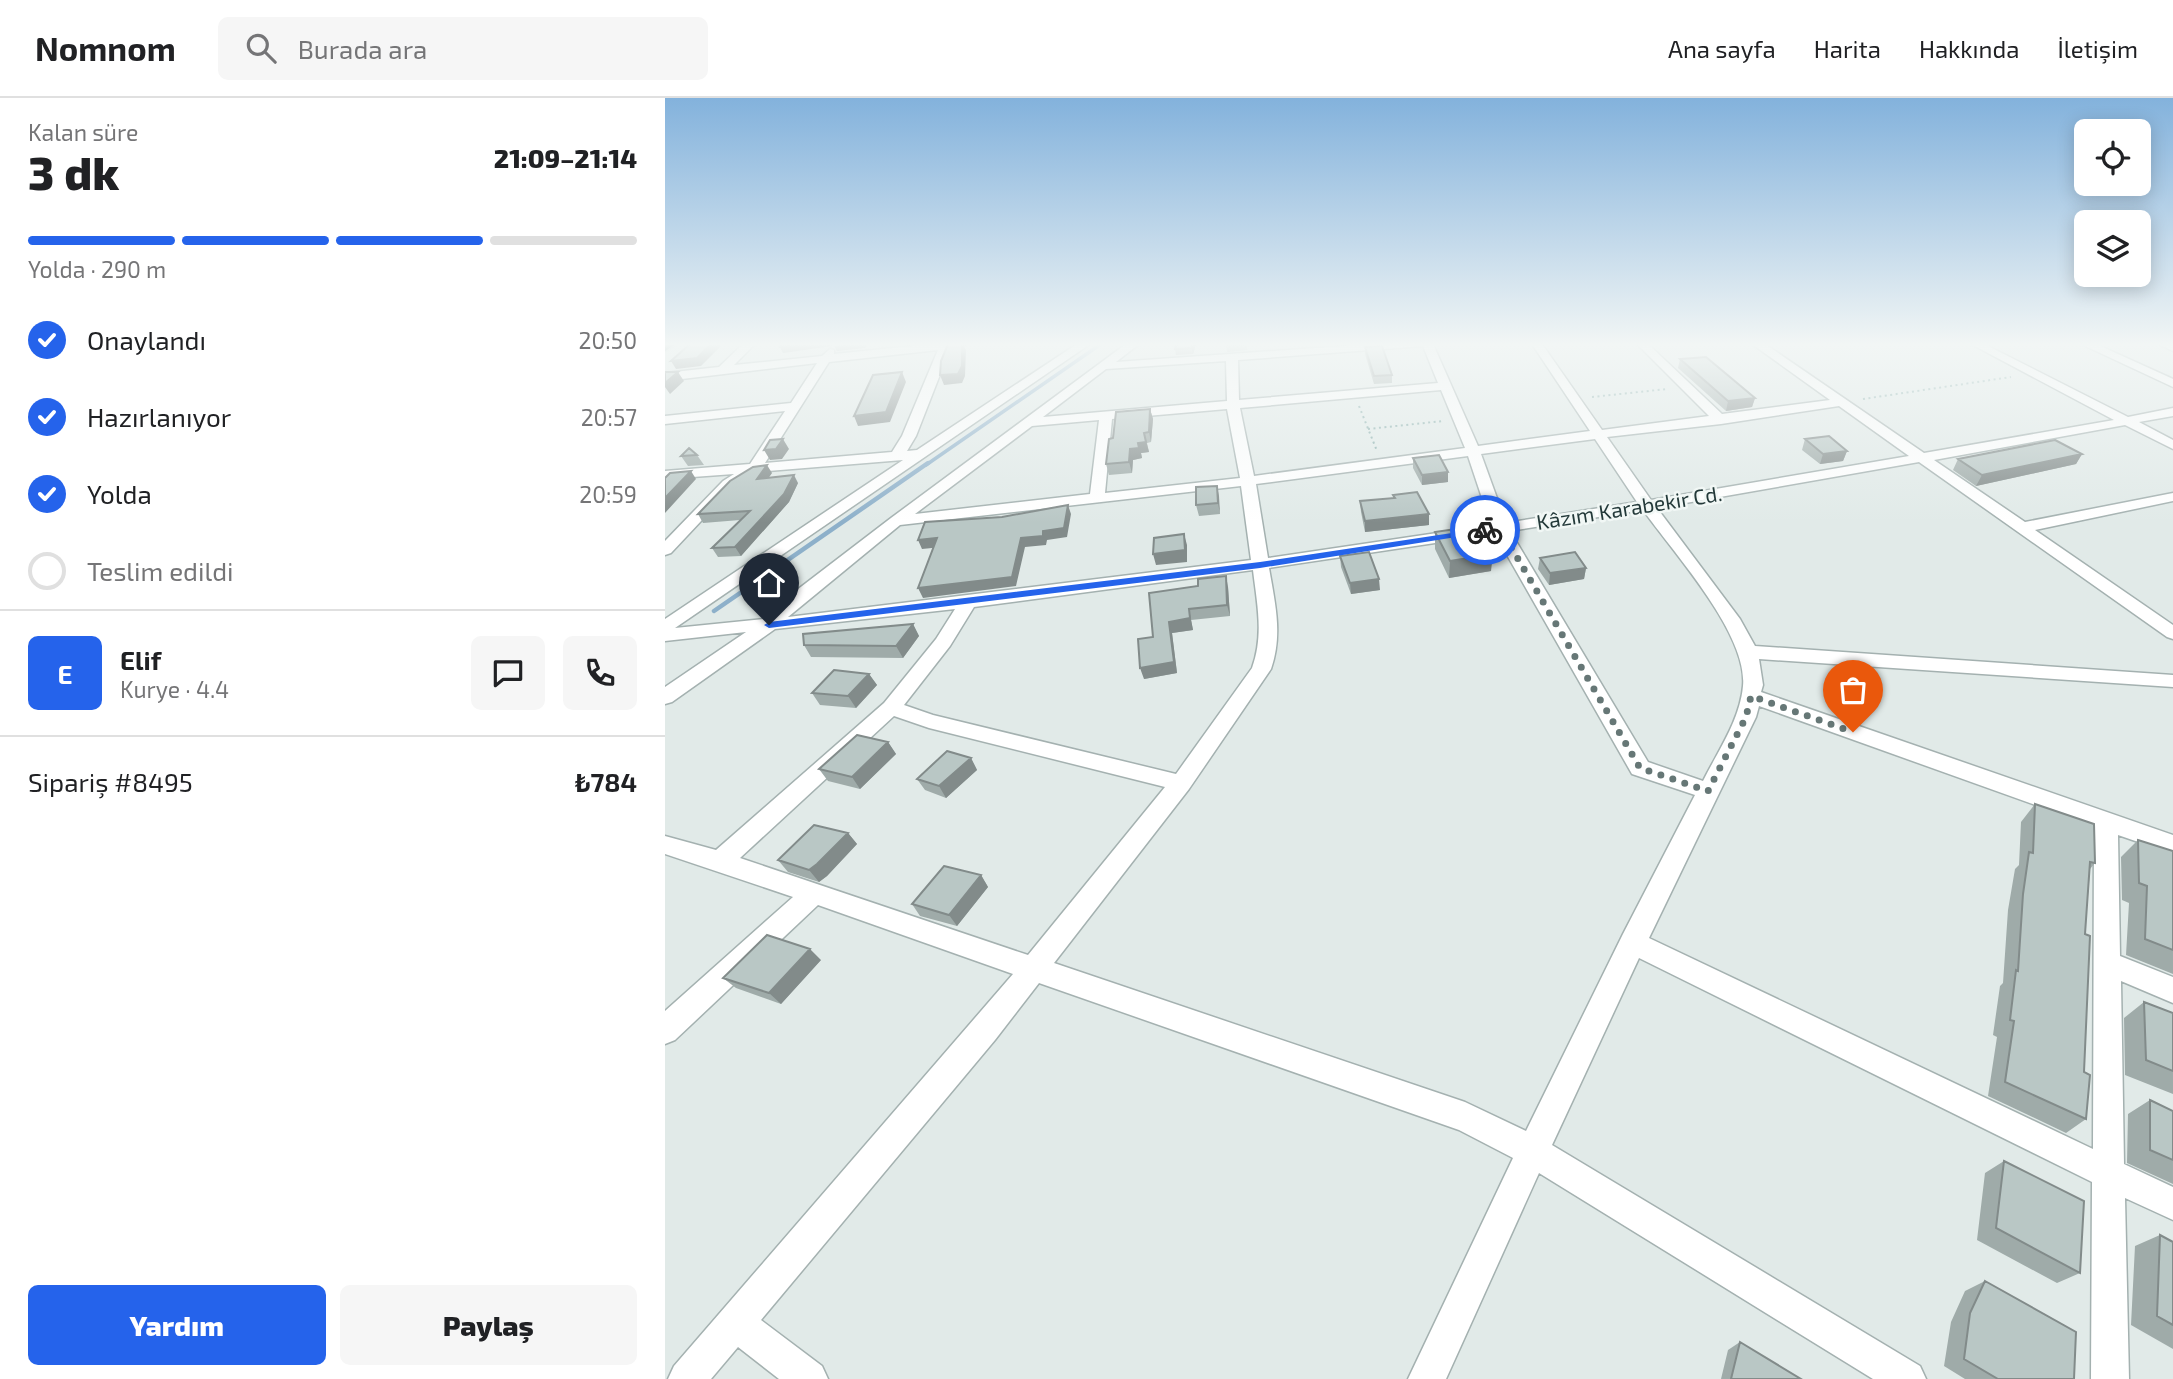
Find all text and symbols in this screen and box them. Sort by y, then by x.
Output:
search box [218,17,708,80]
text: Nomnom [35,28,176,68]
icon: search [242,29,280,67]
text: Burada ara [298,33,427,64]
text: Ana sayfa [1668,34,1776,63]
text: Harita [1814,34,1881,63]
text: Hakkında [1919,34,2019,63]
text: İletişim [2057,34,2138,63]
text: Kalan süre [28,118,138,146]
map controls [2074,119,2151,287]
button: locate [2074,119,2151,196]
text: 21:09–21:14 [494,142,637,173]
text: 3 dk [28,144,119,199]
button: layers [2074,210,2151,287]
text: Yolda · 290 m [28,255,166,283]
icon: check [28,321,66,359]
text: Onaylandı [87,324,206,355]
text: 20:50 [579,326,637,354]
icon: check [28,398,66,436]
text: Hazırlanıyor [87,401,231,432]
text: 20:57 [581,403,637,431]
icon: check [28,475,66,513]
text: Yolda [87,478,152,509]
text: 20:59 [579,480,637,508]
street label: Kâzım Karabekir Cd. [1534,480,1724,534]
courier [1450,495,1520,565]
icon: bike [1466,511,1504,549]
pin [739,553,799,625]
text: Teslim edildi [87,555,234,586]
icon: home [750,564,788,602]
button: chat [471,636,545,710]
button: phone [563,636,637,710]
text: Elif [120,644,161,675]
text: E [57,658,73,689]
pin [1823,660,1883,732]
icon: bag [1834,671,1872,709]
text: Kurye · 4.4 [120,675,229,703]
text: Sipariş #8495 [28,766,193,797]
text: ₺784 [575,766,637,797]
button: Yardım [28,1285,326,1365]
button: Paylaş [340,1285,637,1365]

